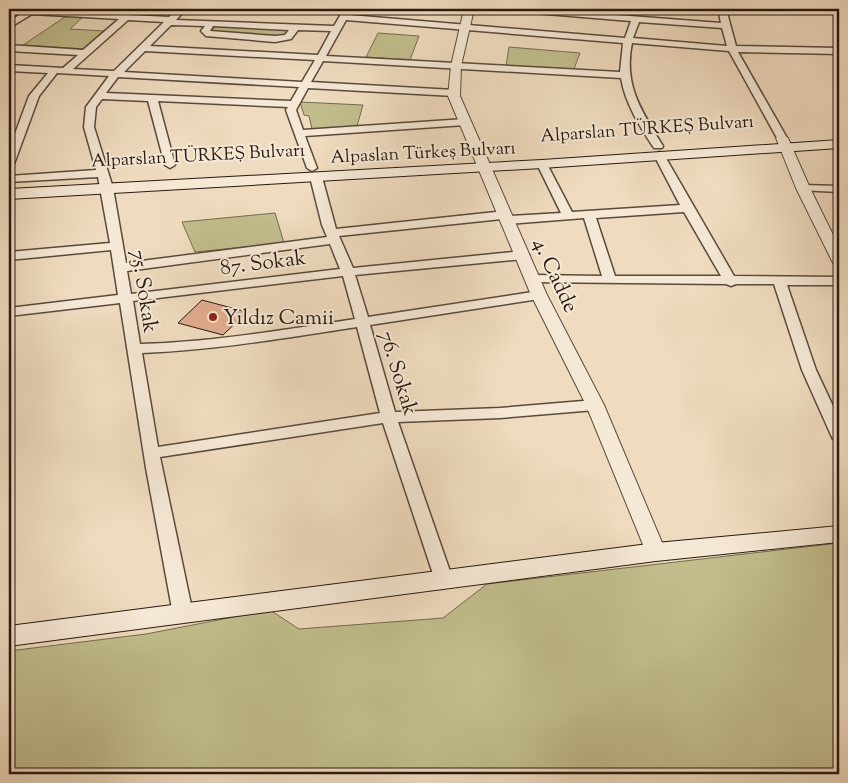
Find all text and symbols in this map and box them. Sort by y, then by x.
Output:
street label: Alparslan TÜRKEŞ Bulvarı [540,110,755,150]
street label: Alpaslan Türkeş Bulvarı [330,136,516,172]
street label: Alparslan TÜRKEŞ Bulvarı [91,138,305,176]
street label: 4. Cadde [524,233,585,318]
street label: 87. Sokak [219,244,308,284]
street label: 75. Sokak [122,248,164,336]
place label: Yıldız Camii [223,304,334,334]
marker: Yıldız Camii [207,311,219,323]
street label: 76. Sokak [370,328,424,420]

